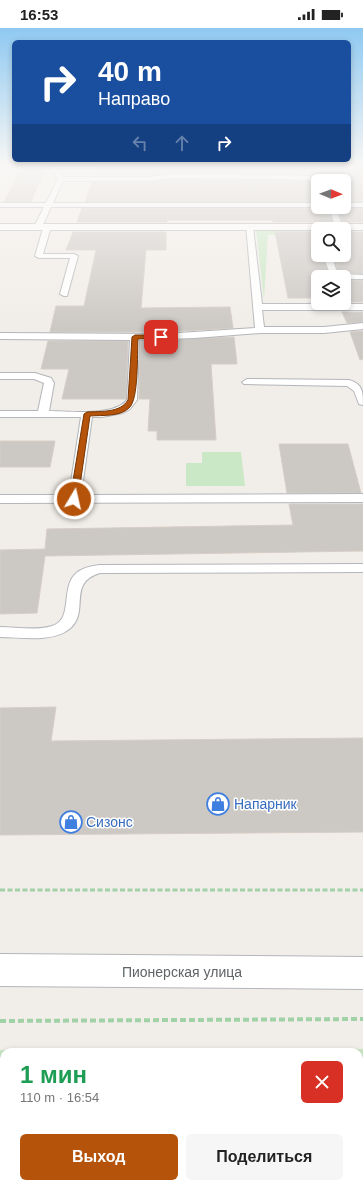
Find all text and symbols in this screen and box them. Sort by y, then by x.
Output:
text: 16:53 [20,6,58,23]
icon: right [32,56,84,108]
text: 40 m [98,56,162,87]
text: Направо [98,89,170,109]
icon: left [129,132,151,154]
icon: ahead [171,132,193,154]
icon: right [213,132,235,154]
north arrow [311,174,351,214]
map controls [311,174,351,310]
button: search [311,222,351,262]
button: layers [311,270,351,310]
pin [144,320,178,354]
icon: arrive [150,326,172,348]
position arrow [53,478,95,520]
shop icon: Напарник [205,791,231,817]
place label: Напарник [234,796,298,812]
shop icon: Сизонс [58,809,84,835]
place label: Сизонс [86,814,133,830]
street label: Пионерская улица [122,964,242,980]
text: 1 мин [20,1061,87,1088]
button: close [301,1061,343,1103]
text: 110 m · 16:54 [20,1090,99,1105]
button: Выход [20,1134,178,1180]
button: Поделиться [186,1134,343,1180]

